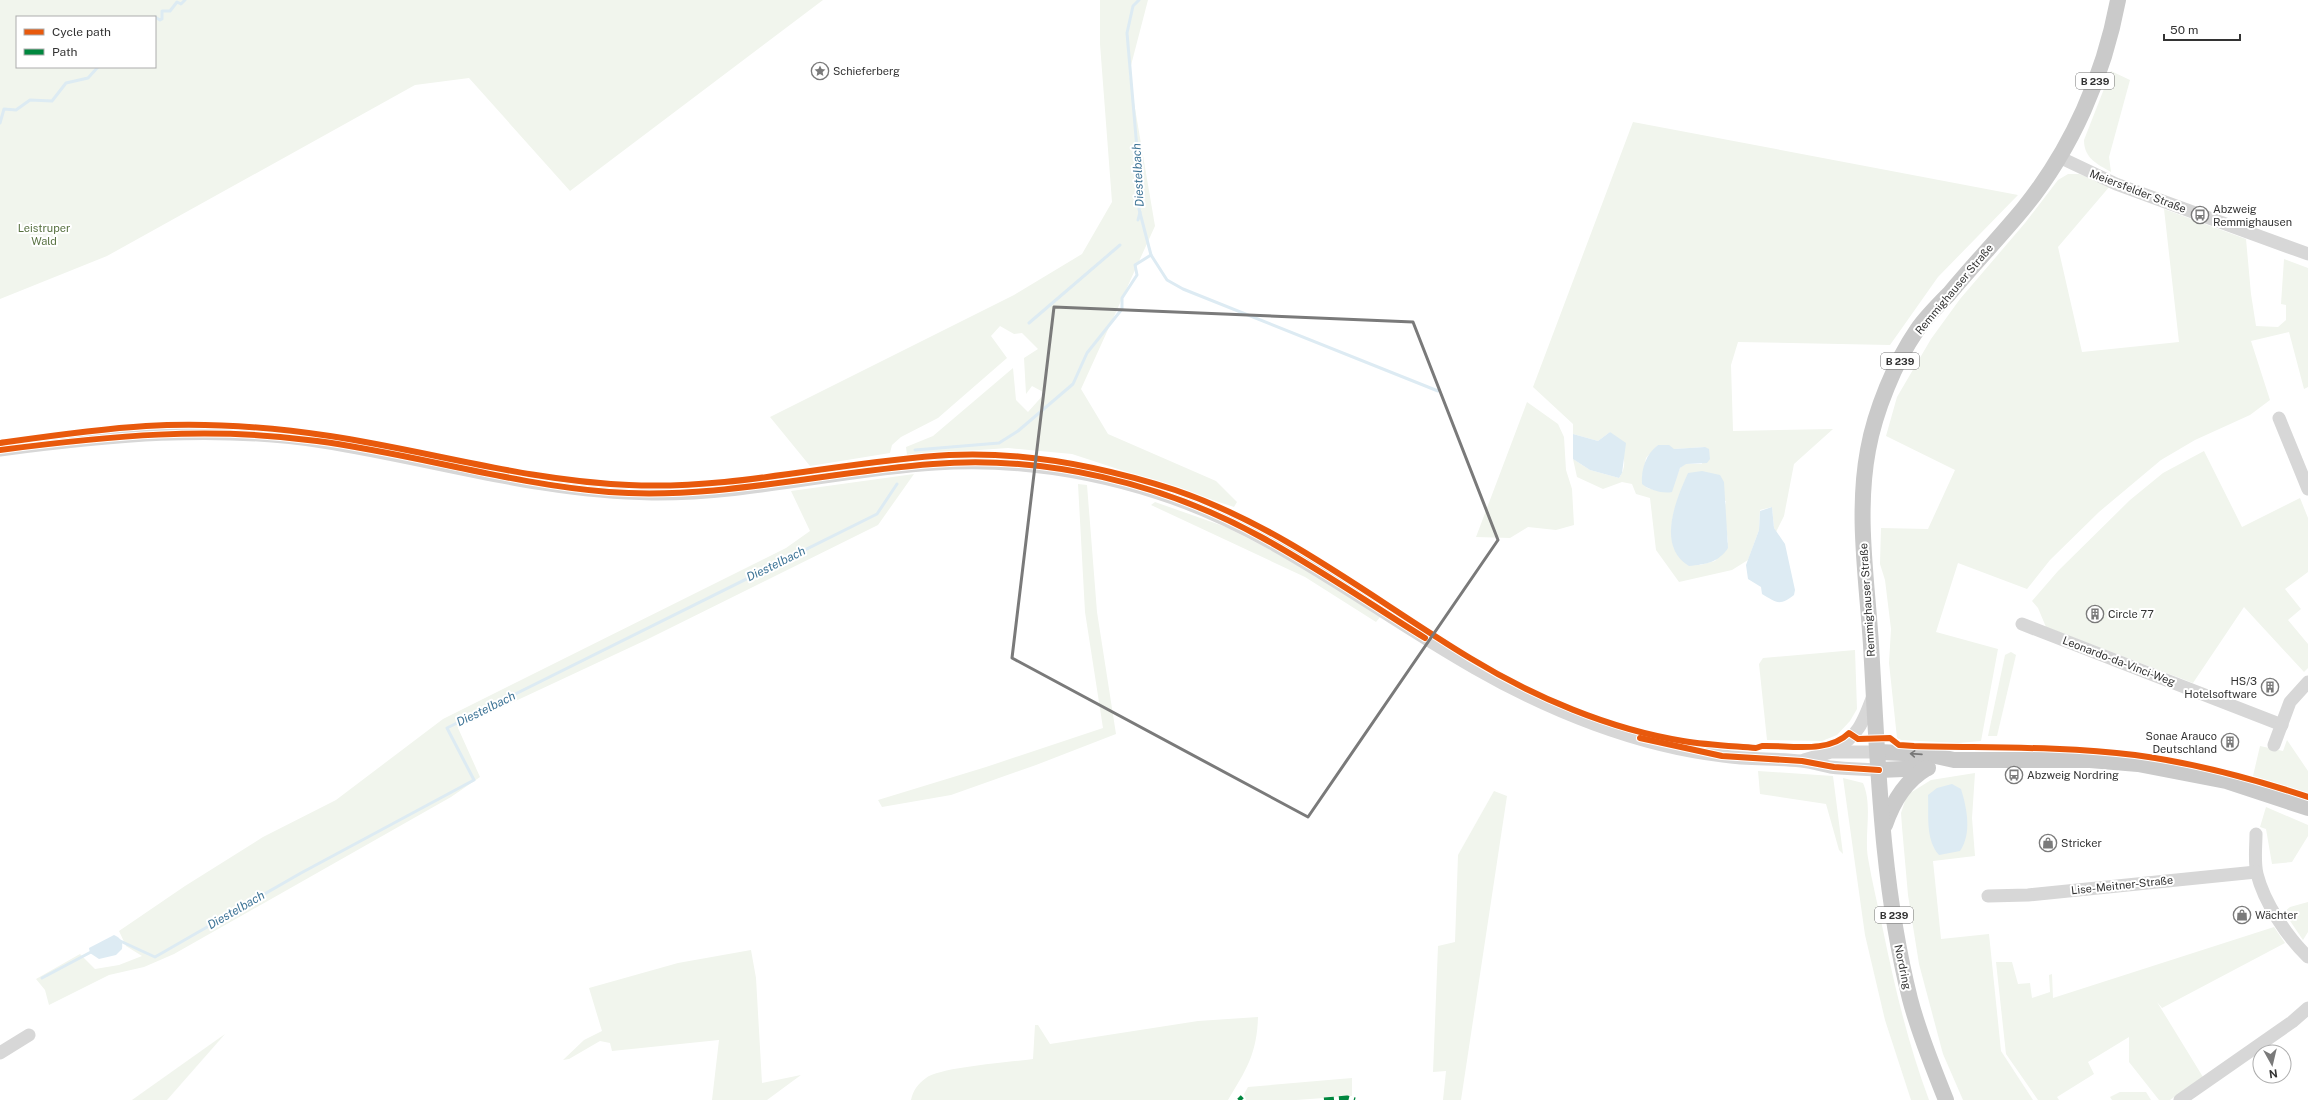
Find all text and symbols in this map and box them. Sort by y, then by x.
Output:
legend [16,16,156,68]
scale bar [2164,16,2240,42]
text: 50 m [2170,23,2198,37]
text: Cycle path [52,25,111,39]
text: Path [52,45,78,59]
place icon: Schieferberg [810,61,830,81]
place label: Schieferberg [833,65,900,77]
road number: B 239 [2076,73,2114,89]
water label: Diestelbach [1129,143,1147,207]
street label: Meiersfelder Straße [2088,167,2188,215]
place label: Abzweig Remmighausen [2213,203,2292,228]
bus stop icon: Abzweig Remmighausen [2190,205,2210,225]
park label: Leistruper Wald [18,222,70,247]
street label: Remmighauser Straße [1913,241,1995,337]
road number: B 239 [1881,353,1919,369]
street label: Remmighauser Straße [1857,543,1877,657]
water label: Diestelbach [744,544,808,584]
building icon: Circle 77 [2085,604,2105,624]
place label: Circle 77 [2108,608,2154,620]
street label: Leonardo-da-Vinci-Weg [2061,634,2177,688]
place label: HS/3 Hotelsoftware [2184,675,2257,700]
building icon: HS/3 Hotelsoftware [2260,677,2280,697]
water label: Diestelbach [454,689,518,729]
place label: Sonae Arauco Deutschland [2146,730,2217,755]
building icon: Sonae Arauco Deutschland [2220,732,2240,752]
one-way arrow [1910,750,1923,757]
bus stop icon: Abzweig Nordring [2004,765,2024,785]
place label: Abzweig Nordring [2027,769,2119,781]
shop icon: Stricker [2038,833,2058,853]
place label: Stricker [2061,837,2102,849]
street label: Lise-Meitner-Straße [2070,874,2174,896]
water label: Diestelbach [205,888,267,932]
shop icon: Wächter [2232,905,2252,925]
road number: B 239 [1875,907,1913,923]
place label: Wächter [2255,909,2298,921]
street label: Nordring [1892,943,1914,991]
north arrow [2252,1044,2292,1084]
text: N [2268,1067,2278,1080]

